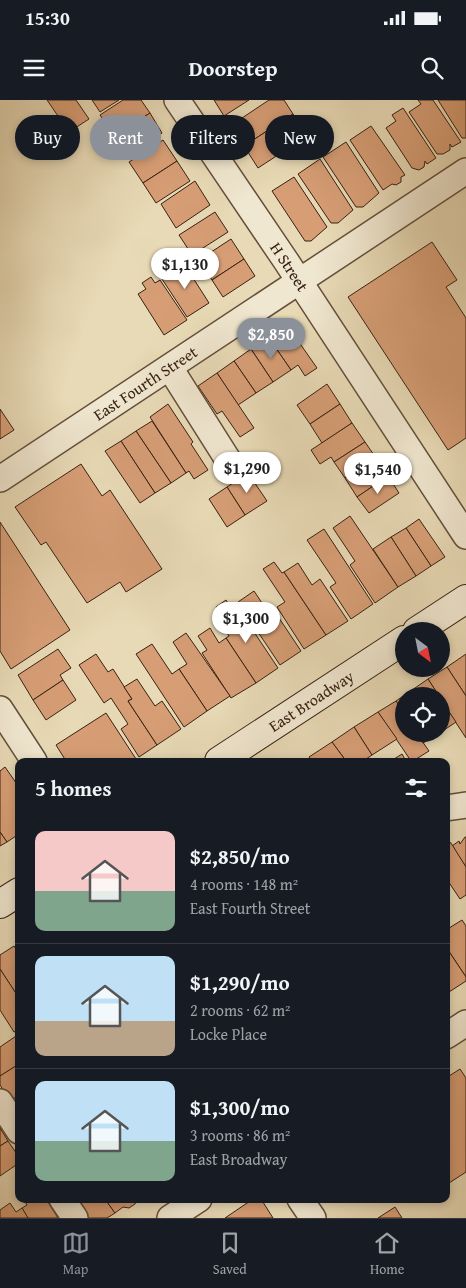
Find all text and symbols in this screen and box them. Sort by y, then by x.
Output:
text: 15:30 [25,4,70,32]
text: Doorstep [189,52,277,84]
icon: menu [20,54,48,82]
icon: search [418,54,446,82]
chip: Buy [15,115,80,160]
chip: Rent [90,115,161,160]
chip: Filters [171,115,255,160]
chip: New [265,115,334,160]
street label: H Street [264,237,315,296]
pin: $1,130 [144,248,226,290]
text: $1,130 [162,252,208,276]
pin: $2,850 [230,318,312,360]
text: $2,850 [248,322,294,346]
street label: East Fourth Street [88,340,202,426]
pin: $1,290 [206,452,288,494]
pin: $1,540 [337,452,419,495]
text: $1,290 [224,456,270,480]
text: $1,540 [355,457,401,481]
pin: $1,300 [205,602,287,644]
text: $1,300 [223,606,269,630]
north arrow [395,622,450,678]
map controls [395,622,450,742]
street label: East Broadway [264,664,358,738]
button: locate [395,687,450,742]
text: 5 homes [35,773,111,804]
icon: filters [402,774,430,802]
text: $2,850/mo [190,841,290,872]
icon: home [75,851,135,911]
text: 4 rooms · 148 m² [190,872,298,896]
text: East Fourth Street [190,896,310,920]
text: $1,290/mo [190,967,290,998]
icon: home [75,976,135,1036]
text: 2 rooms · 62 m² [190,998,290,1022]
text: Locke Place [190,1022,267,1046]
text: $1,300/mo [190,1092,290,1123]
icon: home [75,1101,135,1161]
text: 3 rooms · 86 m² [190,1123,290,1147]
text: East Broadway [190,1147,288,1171]
tab: Map [62,1229,90,1279]
tab: Saved [213,1229,247,1279]
tab: Home [370,1229,404,1279]

